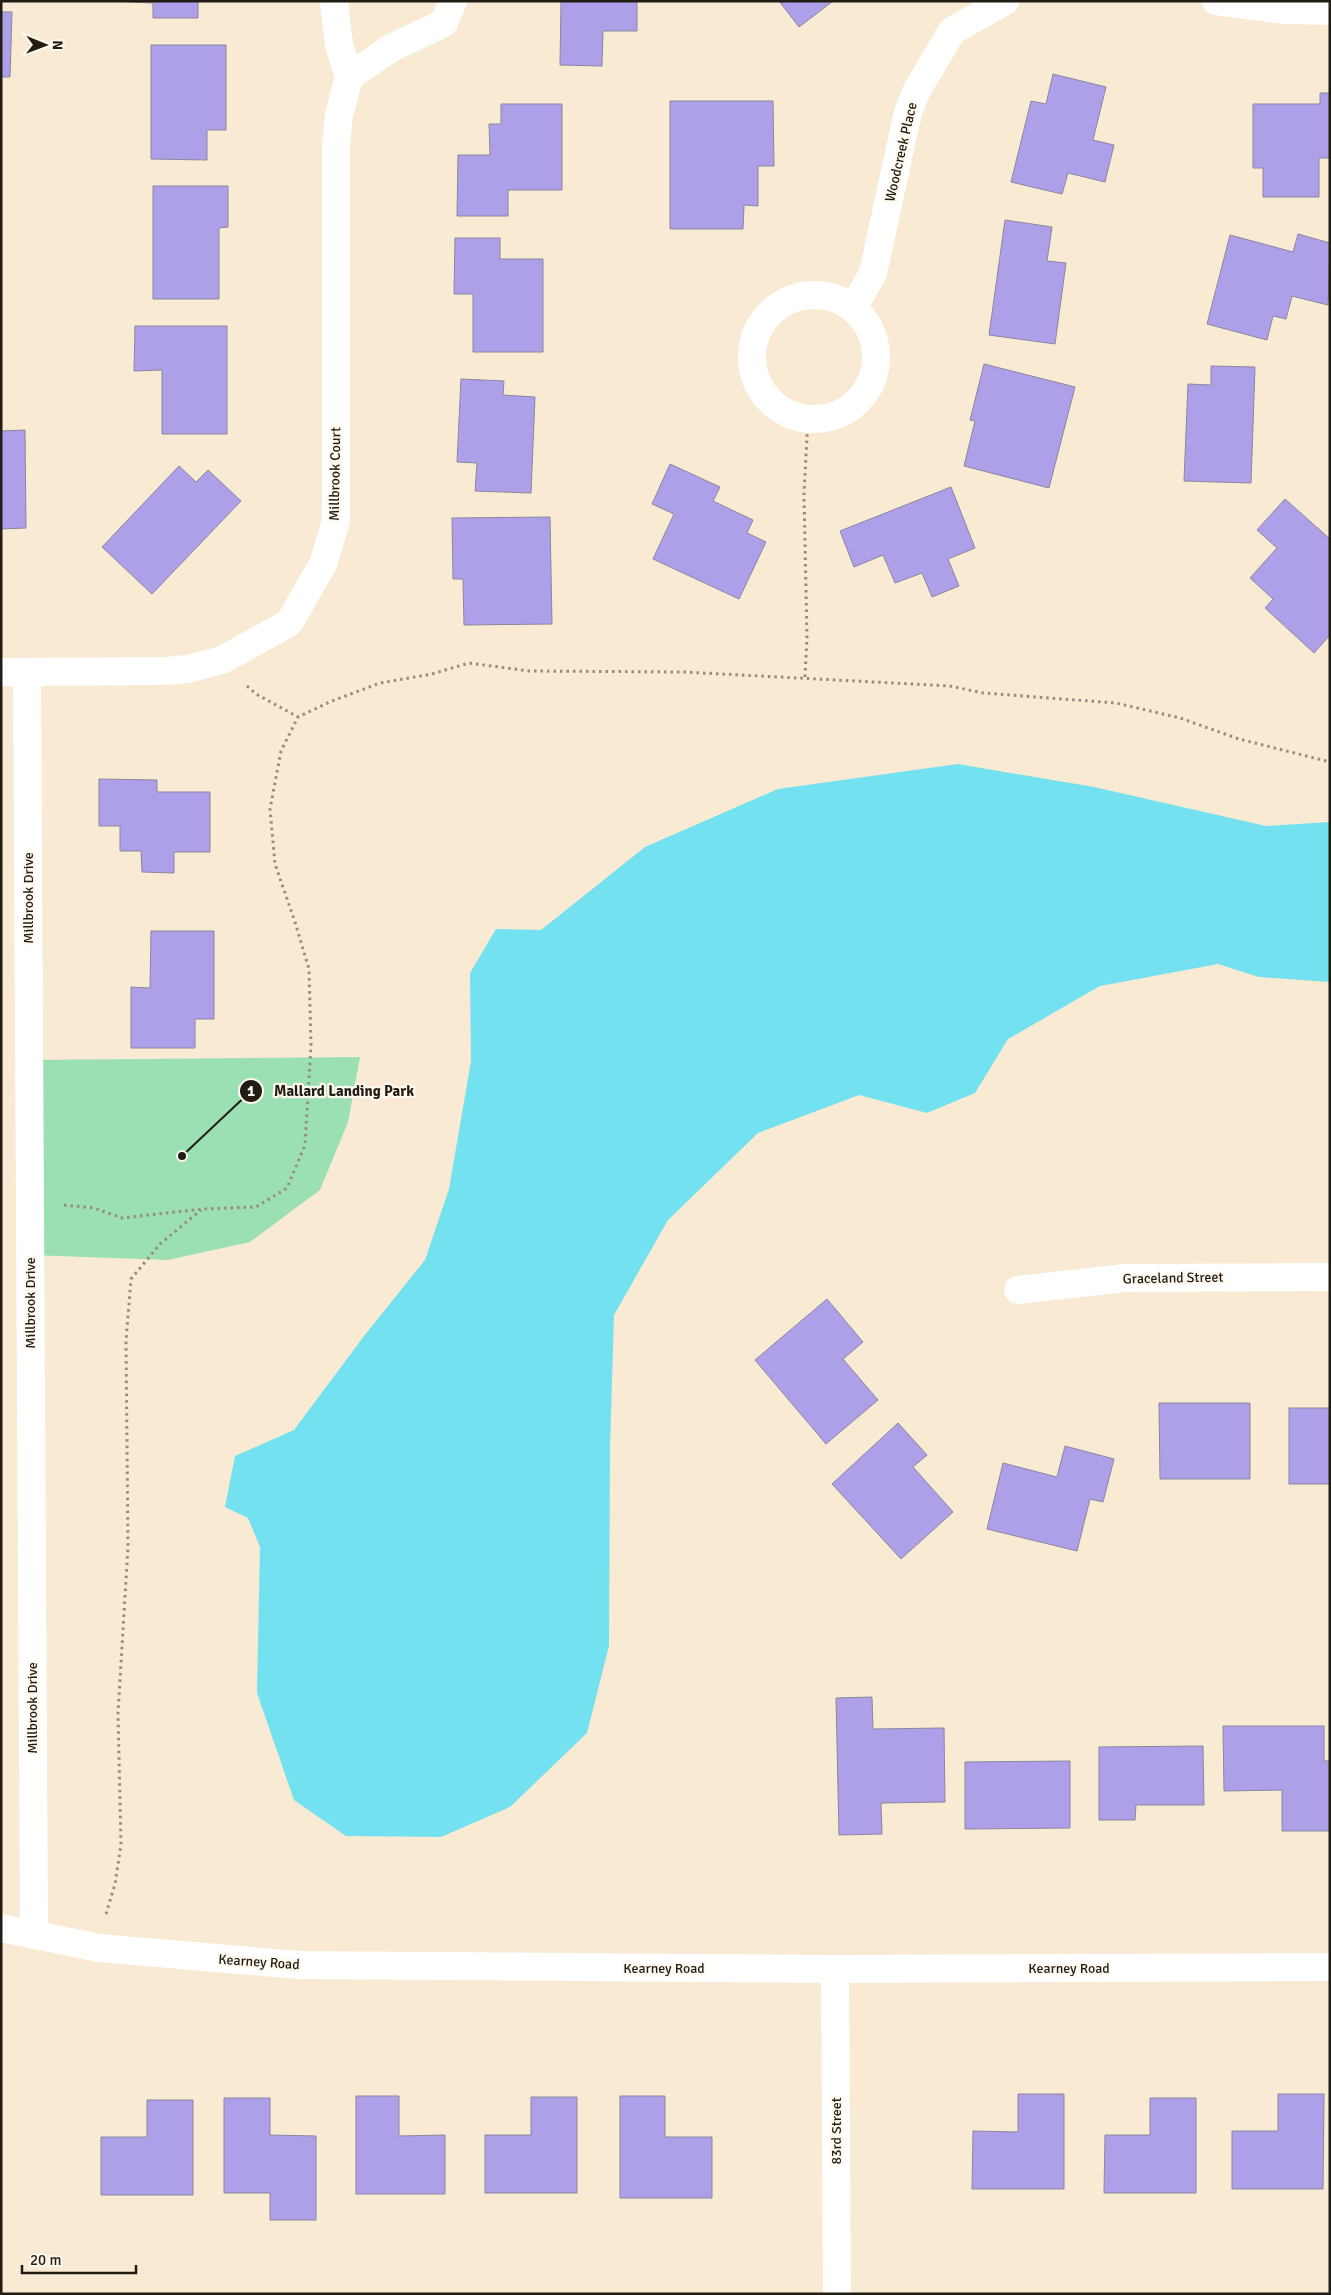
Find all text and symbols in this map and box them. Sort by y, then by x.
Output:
north arrow [20,20,70,70]
text: N [49,40,66,50]
street label: Woodcreek Place [881,101,921,203]
street label: Millbrook Court [326,427,344,521]
street label: Millbrook Drive [20,852,37,944]
callout: Mallard Landing Park [238,1076,424,1106]
text: 1 [247,1082,255,1100]
text: Mallard Landing Park [274,1082,414,1100]
street label: Millbrook Drive [22,1257,39,1349]
street label: Graceland Street [1123,1269,1223,1287]
street label: Millbrook Drive [24,1662,41,1754]
street label: Kearney Road [218,1951,300,1973]
street label: Kearney Road [623,1960,705,1977]
street label: Kearney Road [1028,1960,1110,1977]
street label: 83rd Street [828,2097,845,2165]
scale bar [22,2242,136,2274]
text: 20 m [30,2251,61,2269]

